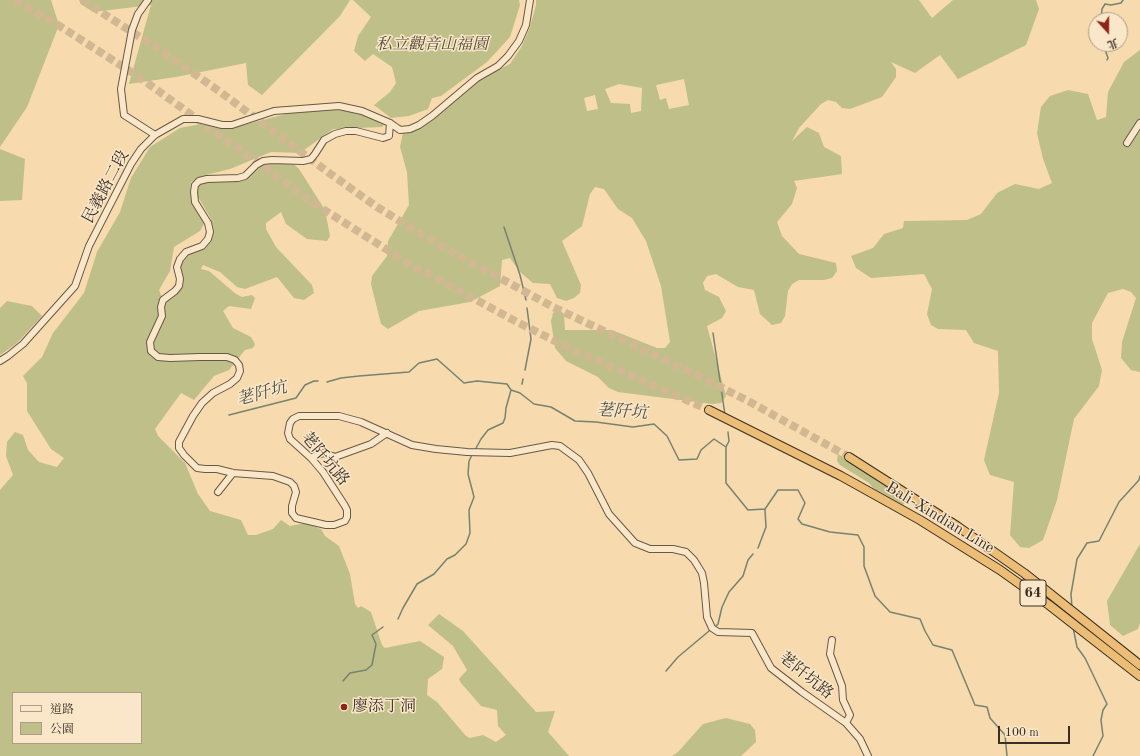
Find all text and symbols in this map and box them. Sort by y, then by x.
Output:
north arrow [1088,12,1128,52]
park label: 私立觀音山福園 [376,35,488,55]
text: 北 [1105,36,1119,50]
street label: 民義路二段 [79,147,133,227]
water label: 荖阡坑 [235,378,289,410]
water label: 荖阡坑 [596,400,648,424]
street label: 荖阡坑路 [297,428,353,490]
street label: Bali-Xindian Line [882,478,998,558]
road number: 64 [1020,580,1046,606]
street label: 荖阡坑路 [775,648,837,704]
legend [12,692,142,744]
place label: 廖添丁洞 [352,697,416,717]
marker: 廖添丁洞 [339,702,349,712]
text: 道路 [50,704,74,716]
scale bar [1000,718,1072,744]
text: 公園 [50,724,74,736]
text: 100 m [1005,727,1039,739]

